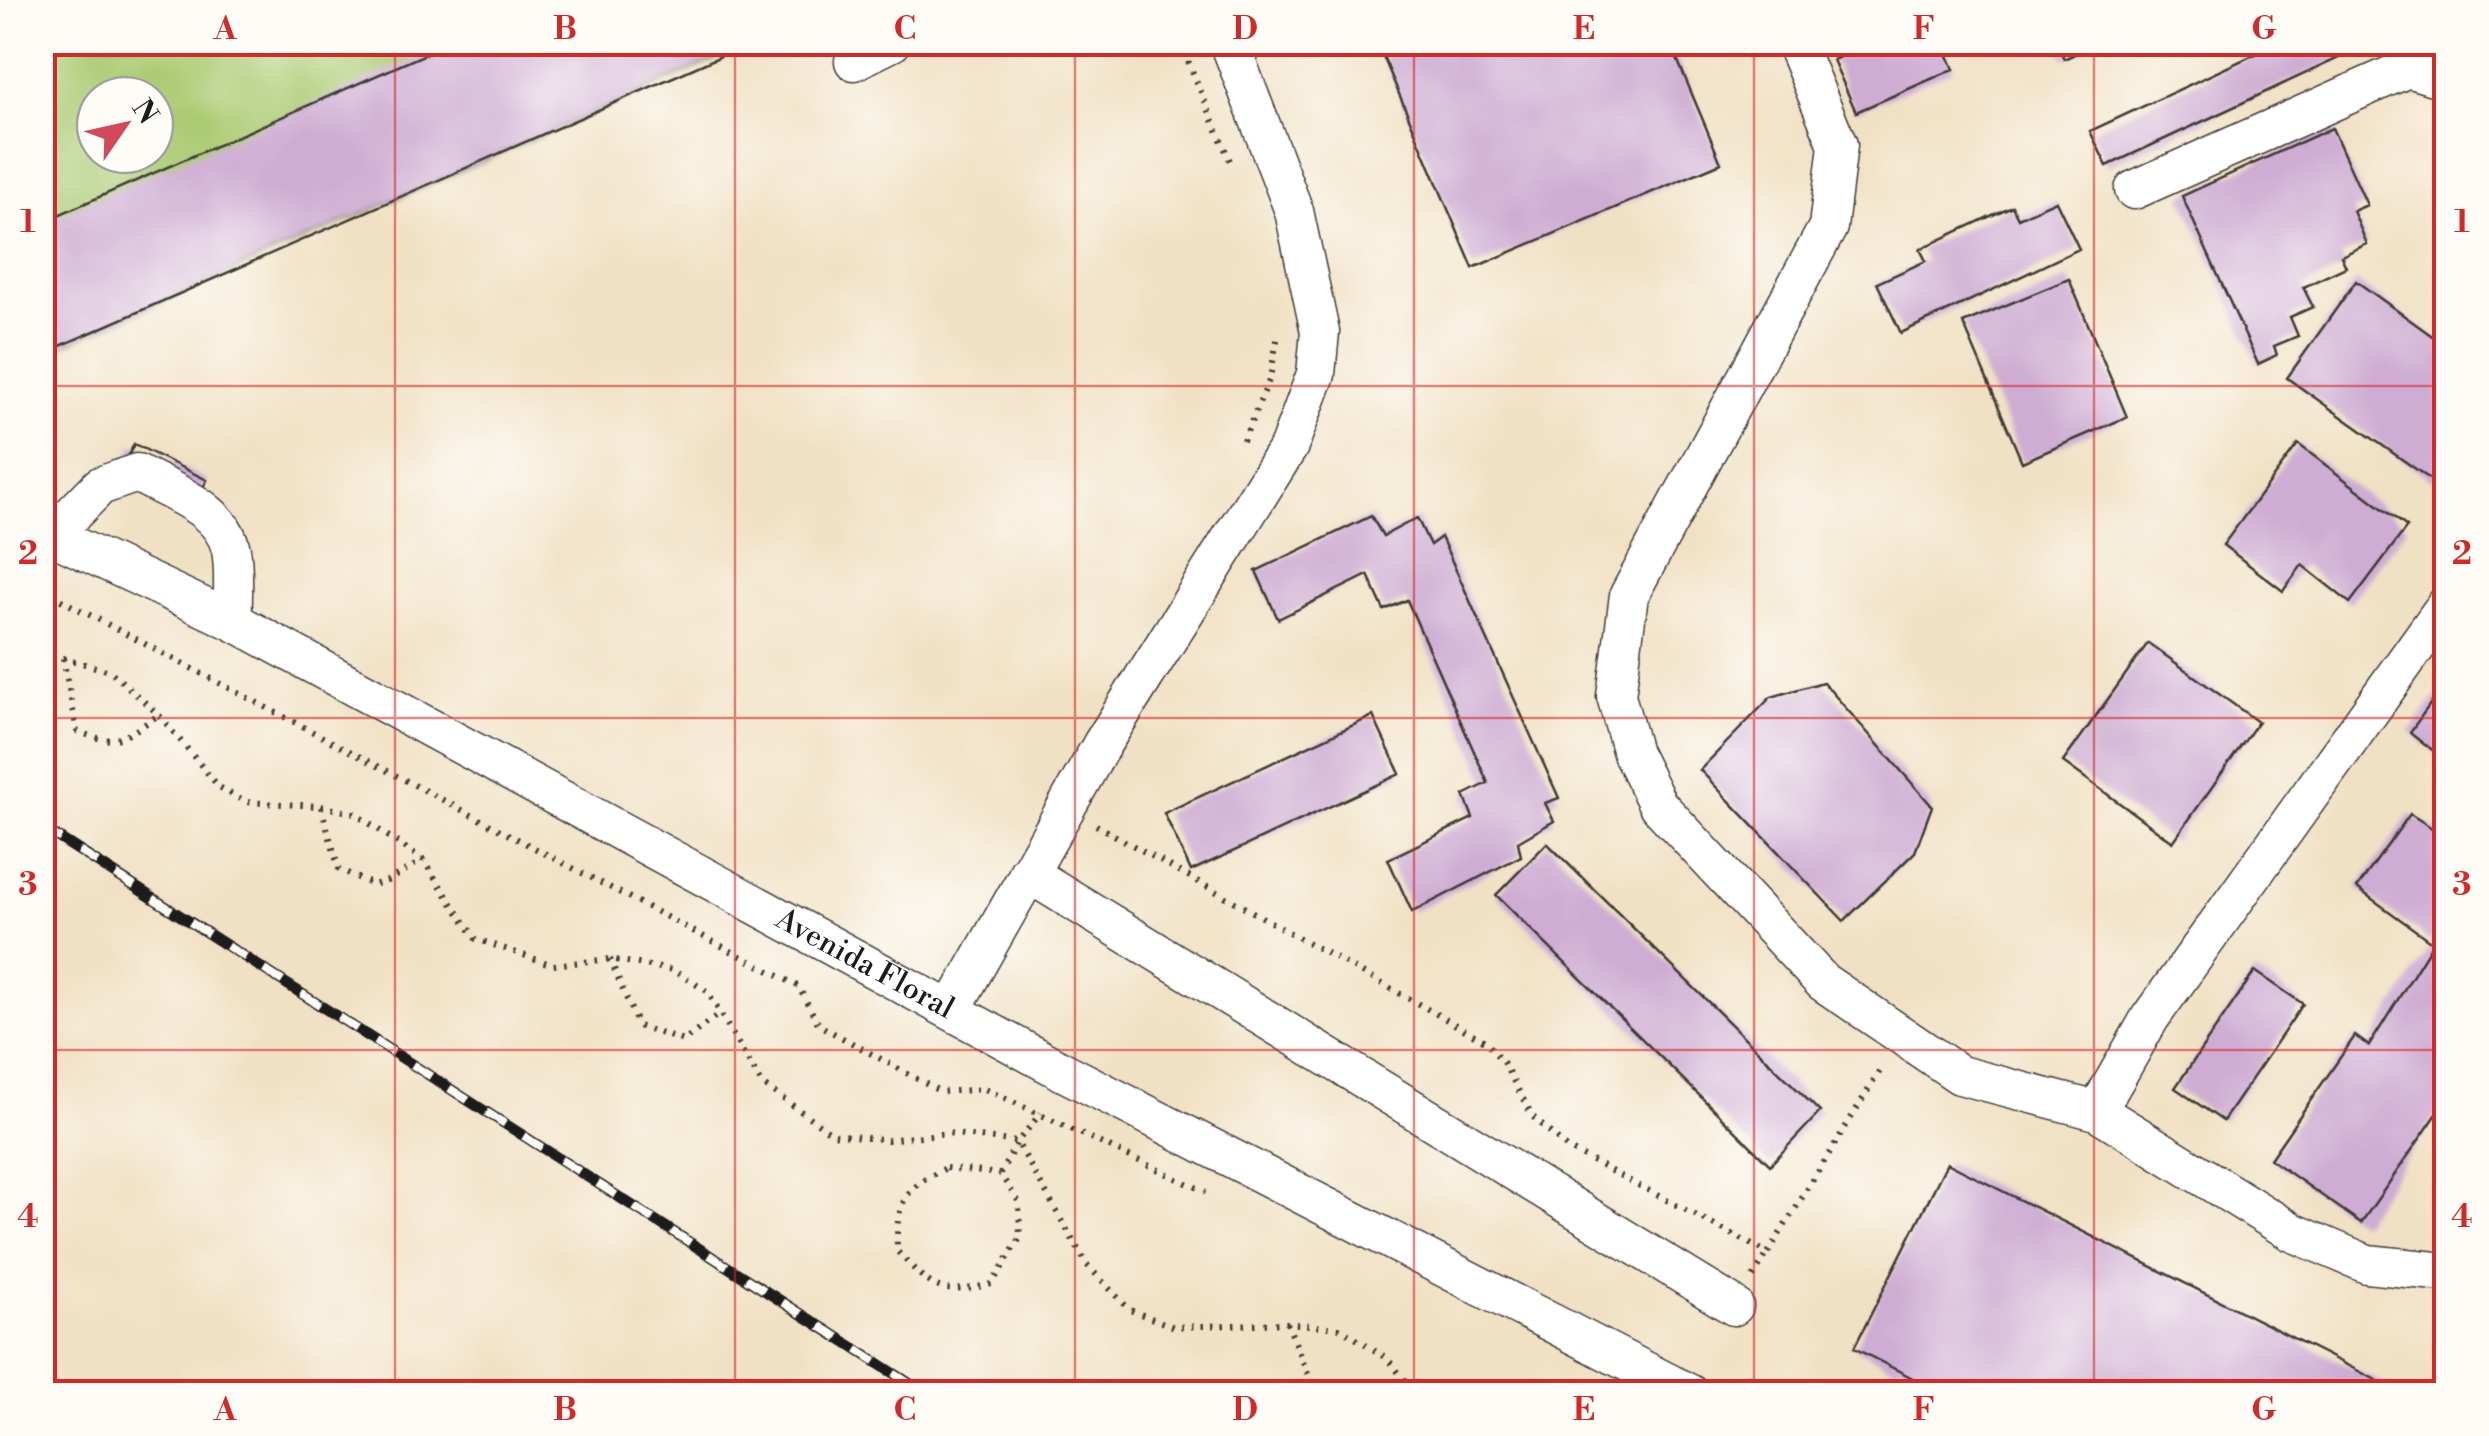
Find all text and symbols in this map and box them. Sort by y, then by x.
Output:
text: A [213,9,238,49]
text: B [553,9,577,49]
text: C [894,9,916,49]
text: D [1232,9,1258,49]
text: E [1573,9,1595,49]
text: F [1913,9,1935,49]
text: G [2251,9,2277,49]
north arrow [75,75,175,175]
text: N [124,93,165,131]
text: 1 [20,202,36,242]
text: 1 [2454,202,2470,242]
text: 2 [18,534,38,574]
text: 2 [2452,534,2472,574]
text: 3 [18,865,38,905]
text: 3 [2452,865,2472,905]
street label: Avenida Floral [768,900,961,1028]
text: 4 [17,1197,39,1237]
text: 4 [2451,1197,2473,1237]
text: A [213,1390,238,1430]
text: B [553,1390,577,1430]
text: C [894,1390,916,1430]
text: D [1232,1390,1258,1430]
text: E [1573,1390,1595,1430]
text: F [1913,1390,1935,1430]
text: G [2251,1390,2277,1430]

